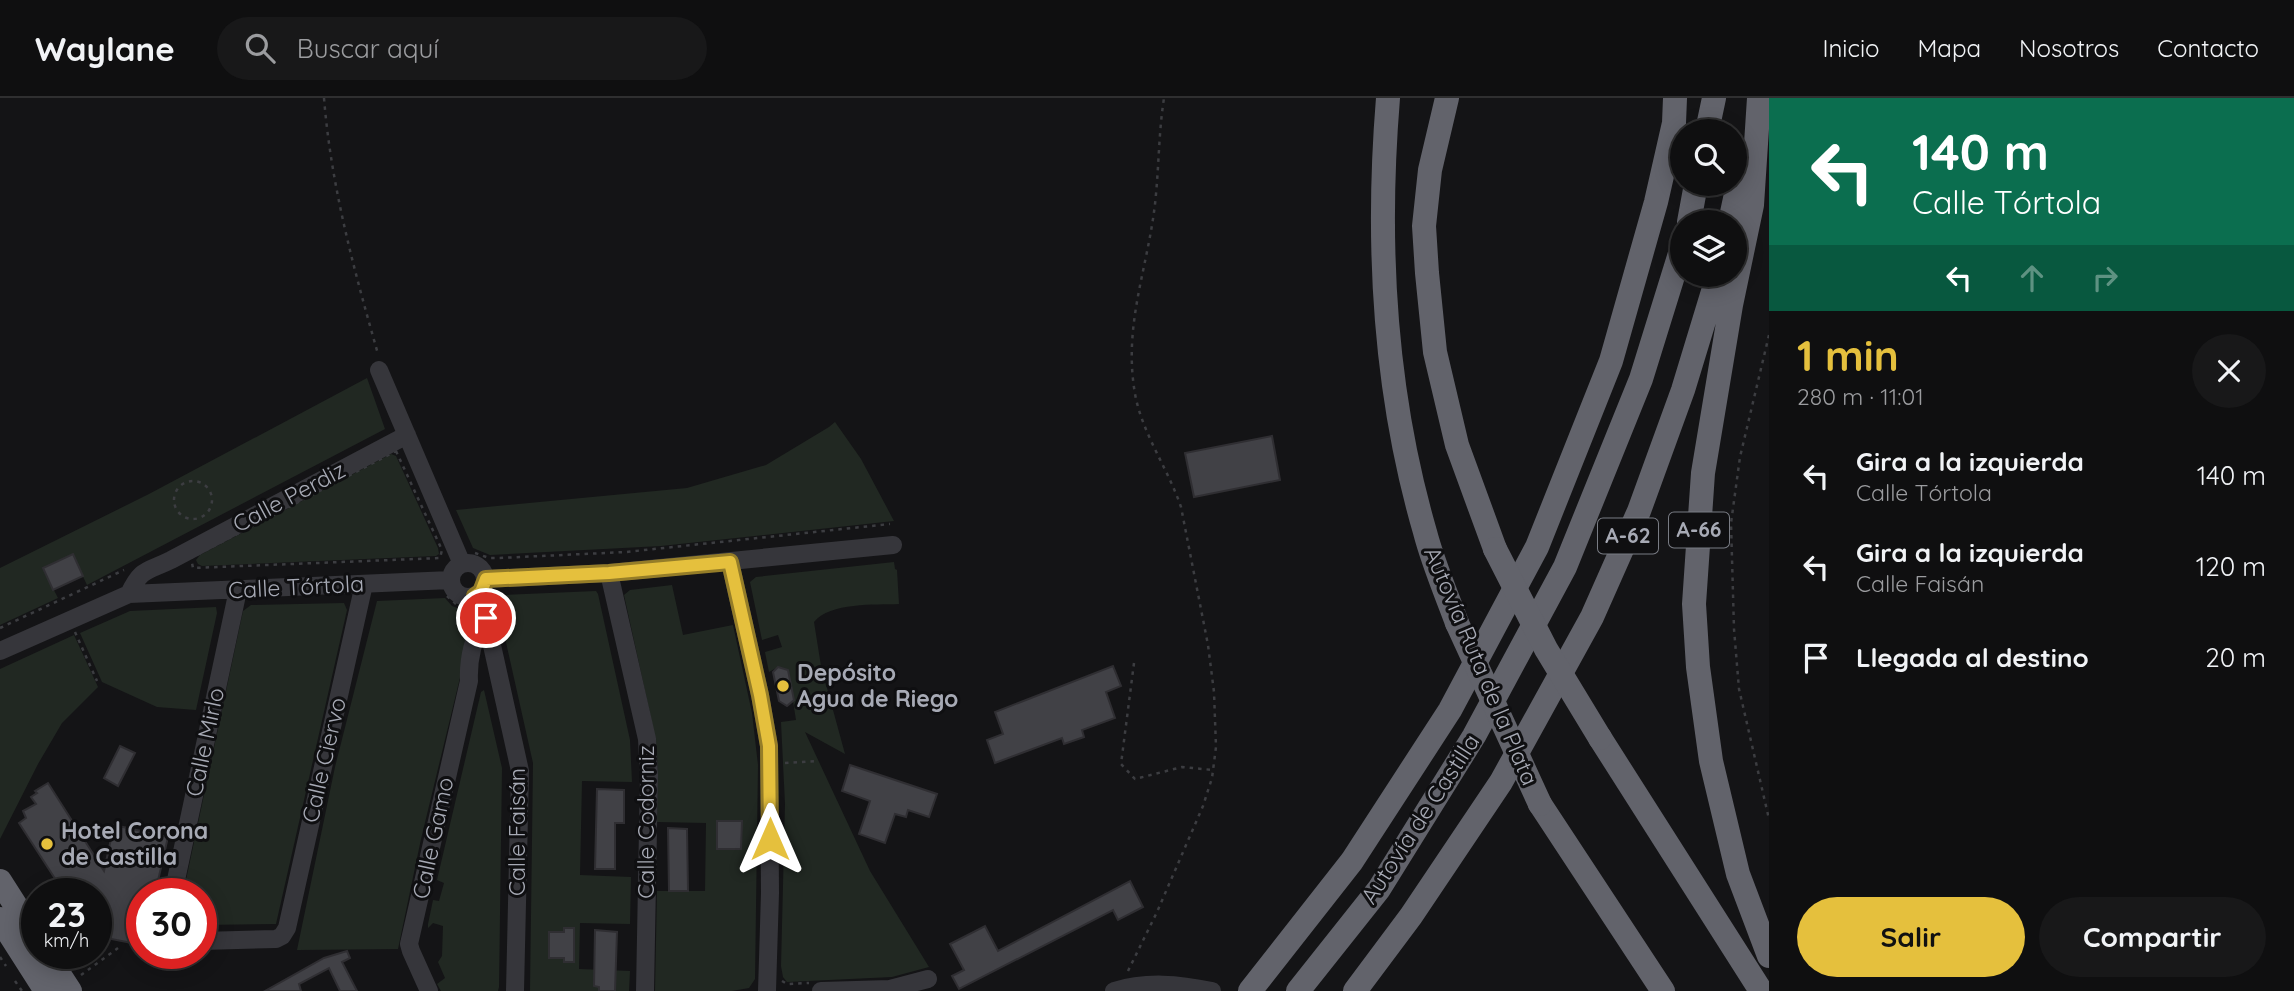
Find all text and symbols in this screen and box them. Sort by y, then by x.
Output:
search box [217,17,707,80]
text: Waylane [35,28,175,69]
icon: search [241,29,279,67]
text: Buscar aquí [297,32,439,65]
text: Inicio [1822,33,1880,63]
text: Mapa [1918,33,1981,63]
text: Nosotros [2019,33,2119,63]
text: Contacto [2157,33,2259,63]
map controls [1670,119,1747,287]
button: search [1670,119,1747,196]
text: 140 m [1912,121,2049,182]
icon: left [1797,126,1888,217]
text: Calle Tórtola [1912,182,2101,222]
button: layers [1670,210,1747,287]
icon: left [1940,259,1978,297]
icon: ahead [2013,259,2051,297]
icon: right [2086,259,2124,297]
text: 1 min [1797,329,1899,382]
button: close [2192,334,2266,408]
text: 280 m · 11:01 [1797,382,1924,411]
text: Gira a la izquierda [1856,445,2084,478]
street label: Calle Perdiz [228,455,350,538]
icon: left [1797,457,1835,495]
text: 140 m [2197,459,2266,492]
text: Calle Tórtola [1856,478,1992,507]
road number: A-66 [1669,512,1729,548]
road number: A-62 [1598,518,1658,554]
text: Gira a la izquierda [1856,536,2084,569]
street label: Autovía Ruta de la Plata [1418,542,1545,789]
icon: left [1797,548,1835,586]
text: 120 m [2196,550,2266,583]
street label: Calle Tórtola [227,568,365,605]
text: Calle Faisán [1856,569,1984,598]
pin [456,588,516,648]
icon: arrive [467,599,505,637]
icon: arrive [1797,639,1835,677]
text: Llegada al destino [1856,641,2089,674]
text: 20 m [2205,641,2266,674]
place label: Depósito Agua de Riego [797,658,958,713]
marker: Depósito Agua de Riego [775,678,791,694]
street label: Calle Mirlo [179,685,230,799]
street label: Calle Ciervo [295,695,352,825]
street label: Autovía de Castilla [1354,728,1485,909]
street label: Calle Codorniz [631,745,660,899]
street label: Calle Faisán [502,768,531,896]
street label: Calle Gamo [405,774,460,901]
position arrow [733,802,807,876]
place label: Hotel Corona de Castilla [61,816,208,871]
marker: Hotel Corona de Castilla [39,836,55,852]
speed limit sign: 30 [126,878,217,969]
text: 23 [47,892,86,936]
button: Salir [1797,897,2025,977]
button: Compartir [2039,897,2266,977]
text: km/h [44,929,89,952]

